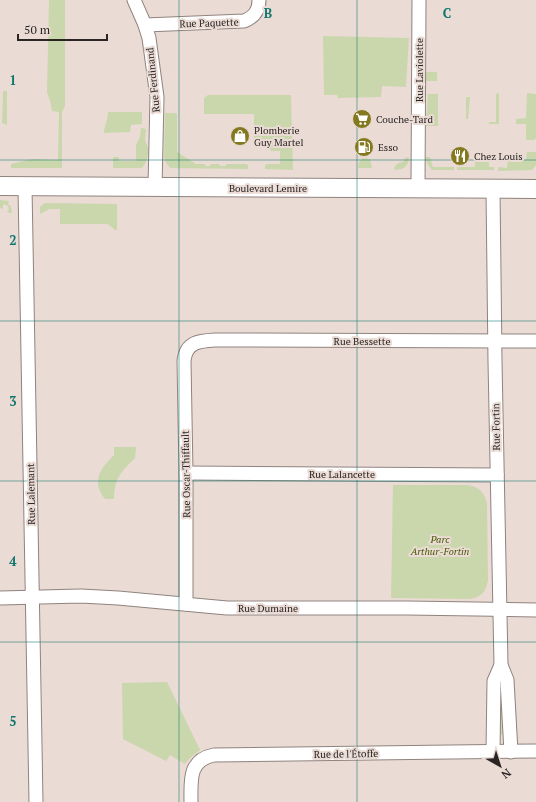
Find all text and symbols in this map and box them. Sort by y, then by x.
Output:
text: B [264,4,272,22]
text: C [443,4,451,22]
street label: Rue Paquette [179,15,239,31]
scale bar [18,16,107,42]
text: 50 m [24,22,51,37]
street label: Rue Laviolette [413,38,426,102]
street label: Rue Ferdinand [143,47,163,113]
text: 1 [9,71,17,89]
supermarket icon: Couche-Tard [351,108,373,130]
place label: Couche-Tard [376,113,433,126]
place label: Plomberie Guy Martel [254,124,303,149]
shop icon: Plomberie Guy Martel [229,125,251,147]
fuel station icon: Esso [353,136,375,158]
place label: Esso [378,141,398,154]
restaurant icon: Chez Louis [449,145,471,167]
place label: Chez Louis [474,150,523,163]
street label: Boulevard Lemire [229,182,307,195]
text: 2 [9,231,17,249]
street label: Rue Bessette [334,335,390,348]
text: 3 [9,392,17,410]
street label: Rue Fortin [489,403,503,451]
street label: Rue Oscar-Thiffault [179,430,193,518]
street label: Rue Lalemant [24,463,38,525]
street label: Rue Lalancette [309,468,375,481]
park label: Parc Arthur-Fortin [410,533,469,558]
text: 4 [9,552,17,570]
street label: Rue Dumaine [238,602,298,615]
text: 5 [9,712,17,730]
north arrow [480,746,520,786]
street label: Rue de l'Étoffe [314,747,378,761]
text: N [498,766,514,782]

